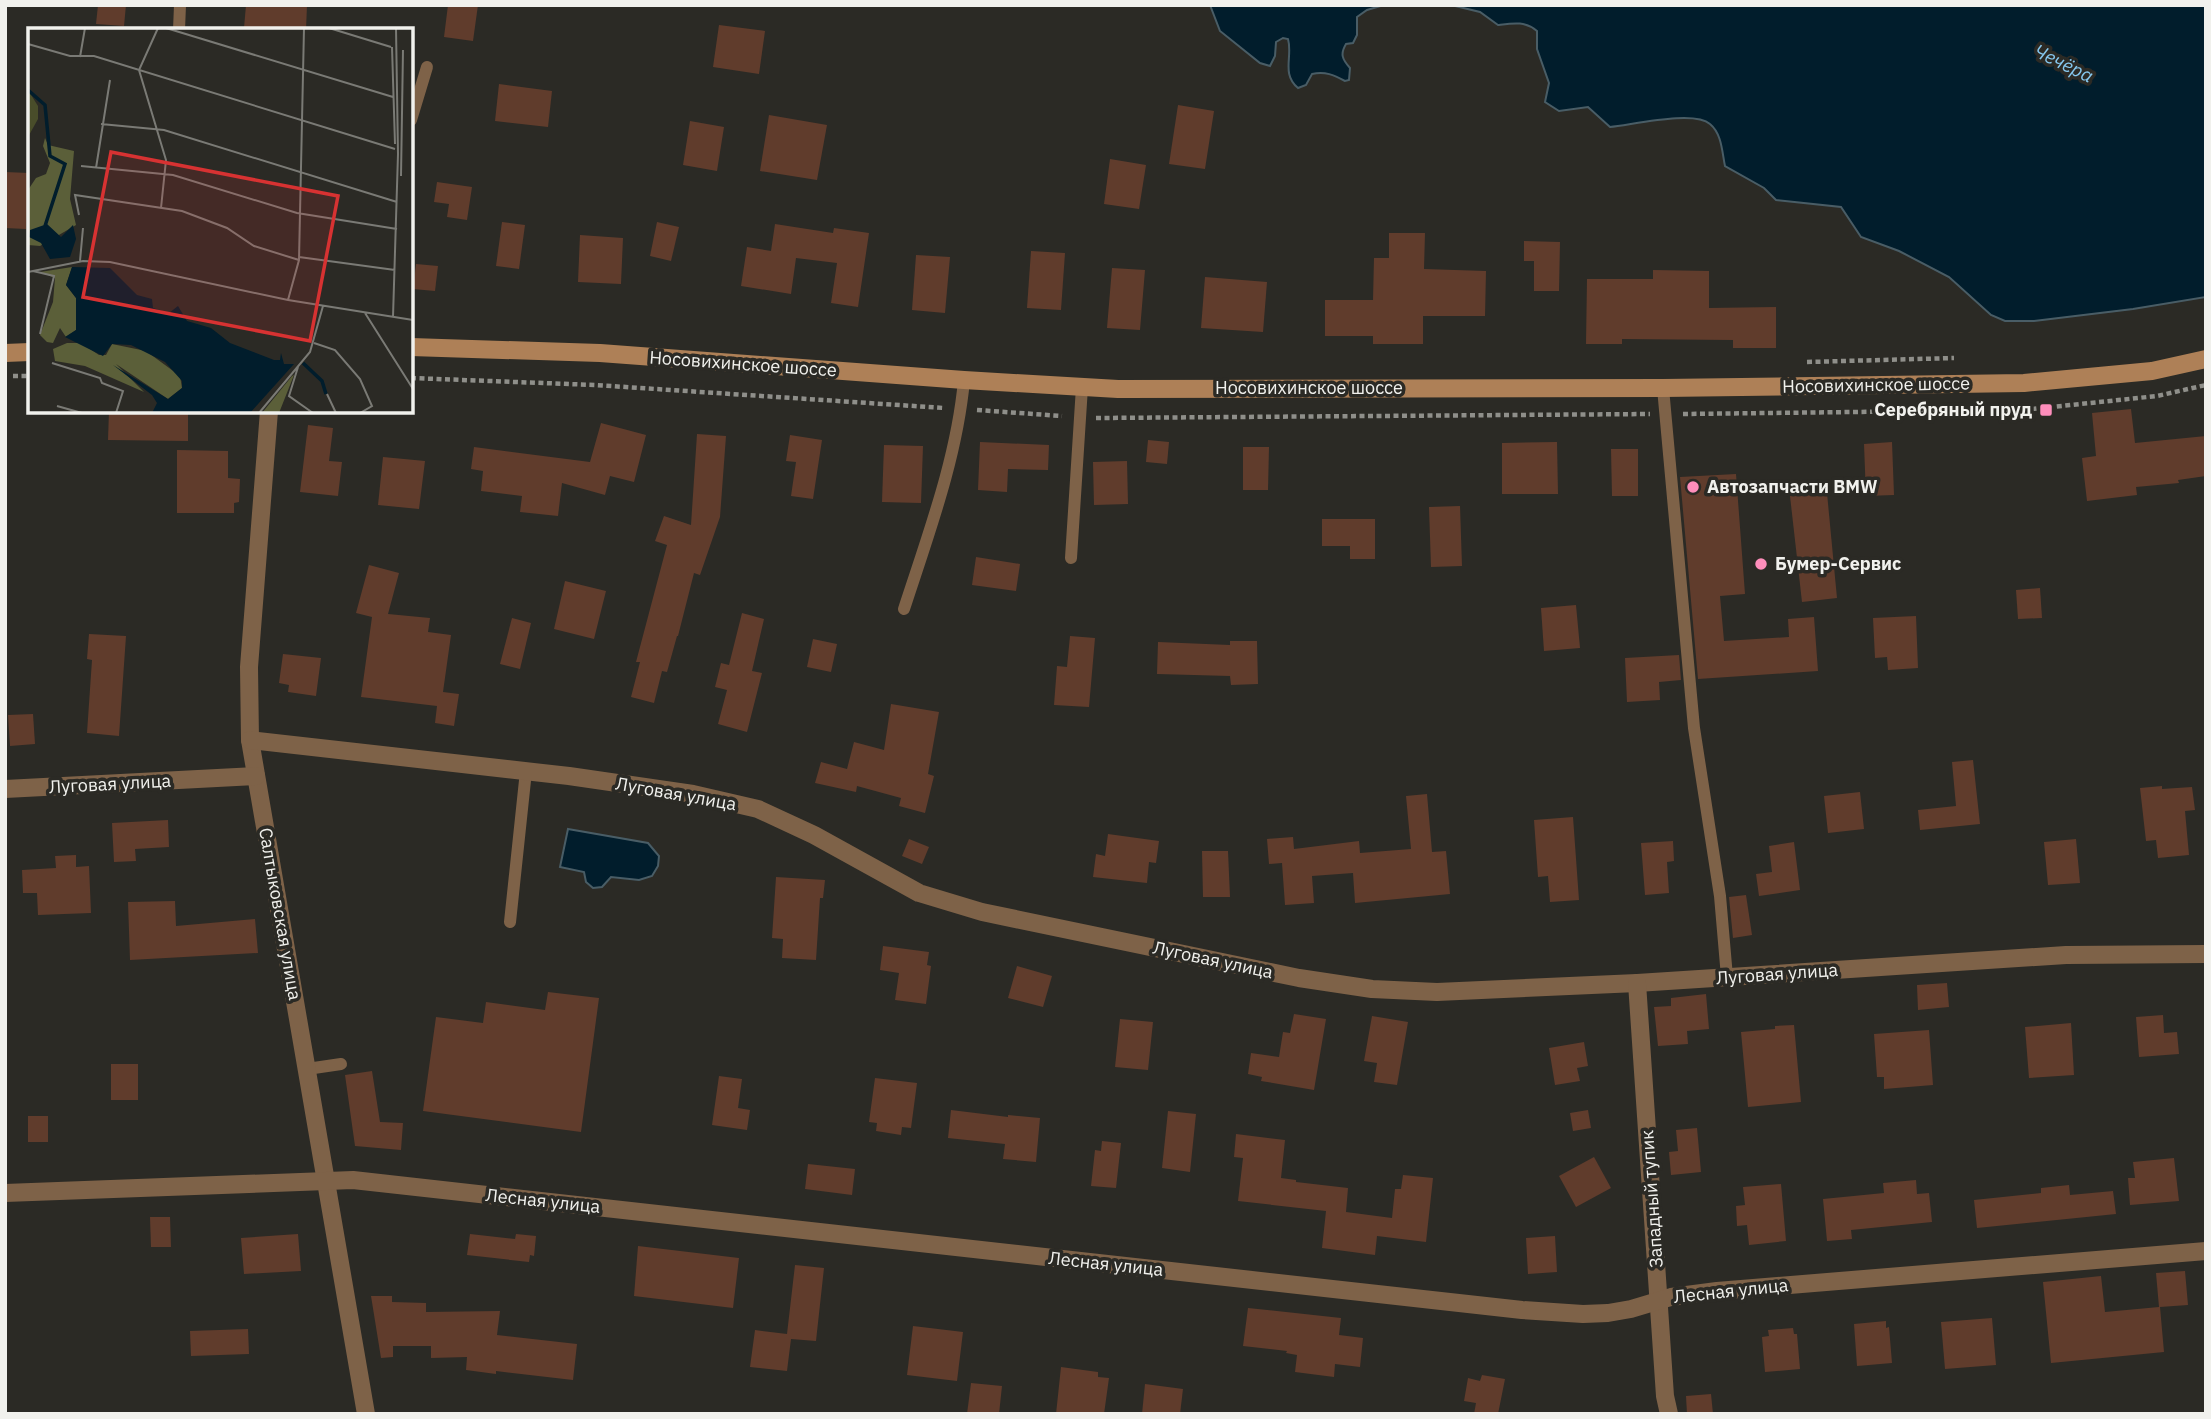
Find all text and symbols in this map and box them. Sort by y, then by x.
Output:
inset map [28,28,413,413]
water label: Чечёра [2030,38,2098,88]
street label: Носовихинское шоссе [649,345,838,382]
street label: Носовихинское шоссе [1782,371,1970,398]
street label: Носовихинское шоссе [1215,376,1403,399]
place label: Серебряный пруд [1874,398,2032,421]
marker: Серебряный пруд [2038,402,2054,418]
place label: Автозапчасти BMW [1707,475,1877,498]
marker: Автозапчасти BMW [1685,479,1701,495]
place label: Бумер-Сервис [1775,552,1901,575]
marker: Бумер-Сервис [1753,556,1769,572]
street label: Луговая улица [48,769,172,798]
street label: Луговая улица [614,772,739,816]
street label: Салтыковская улица [254,826,307,1002]
street label: Луговая улица [1151,936,1276,984]
street label: Луговая улица [1715,958,1839,989]
street label: Западный тупик [1635,1129,1668,1269]
street label: Лесная улица [485,1183,602,1218]
street label: Лесная улица [1048,1246,1165,1281]
street label: Лесная улица [1672,1273,1790,1308]

